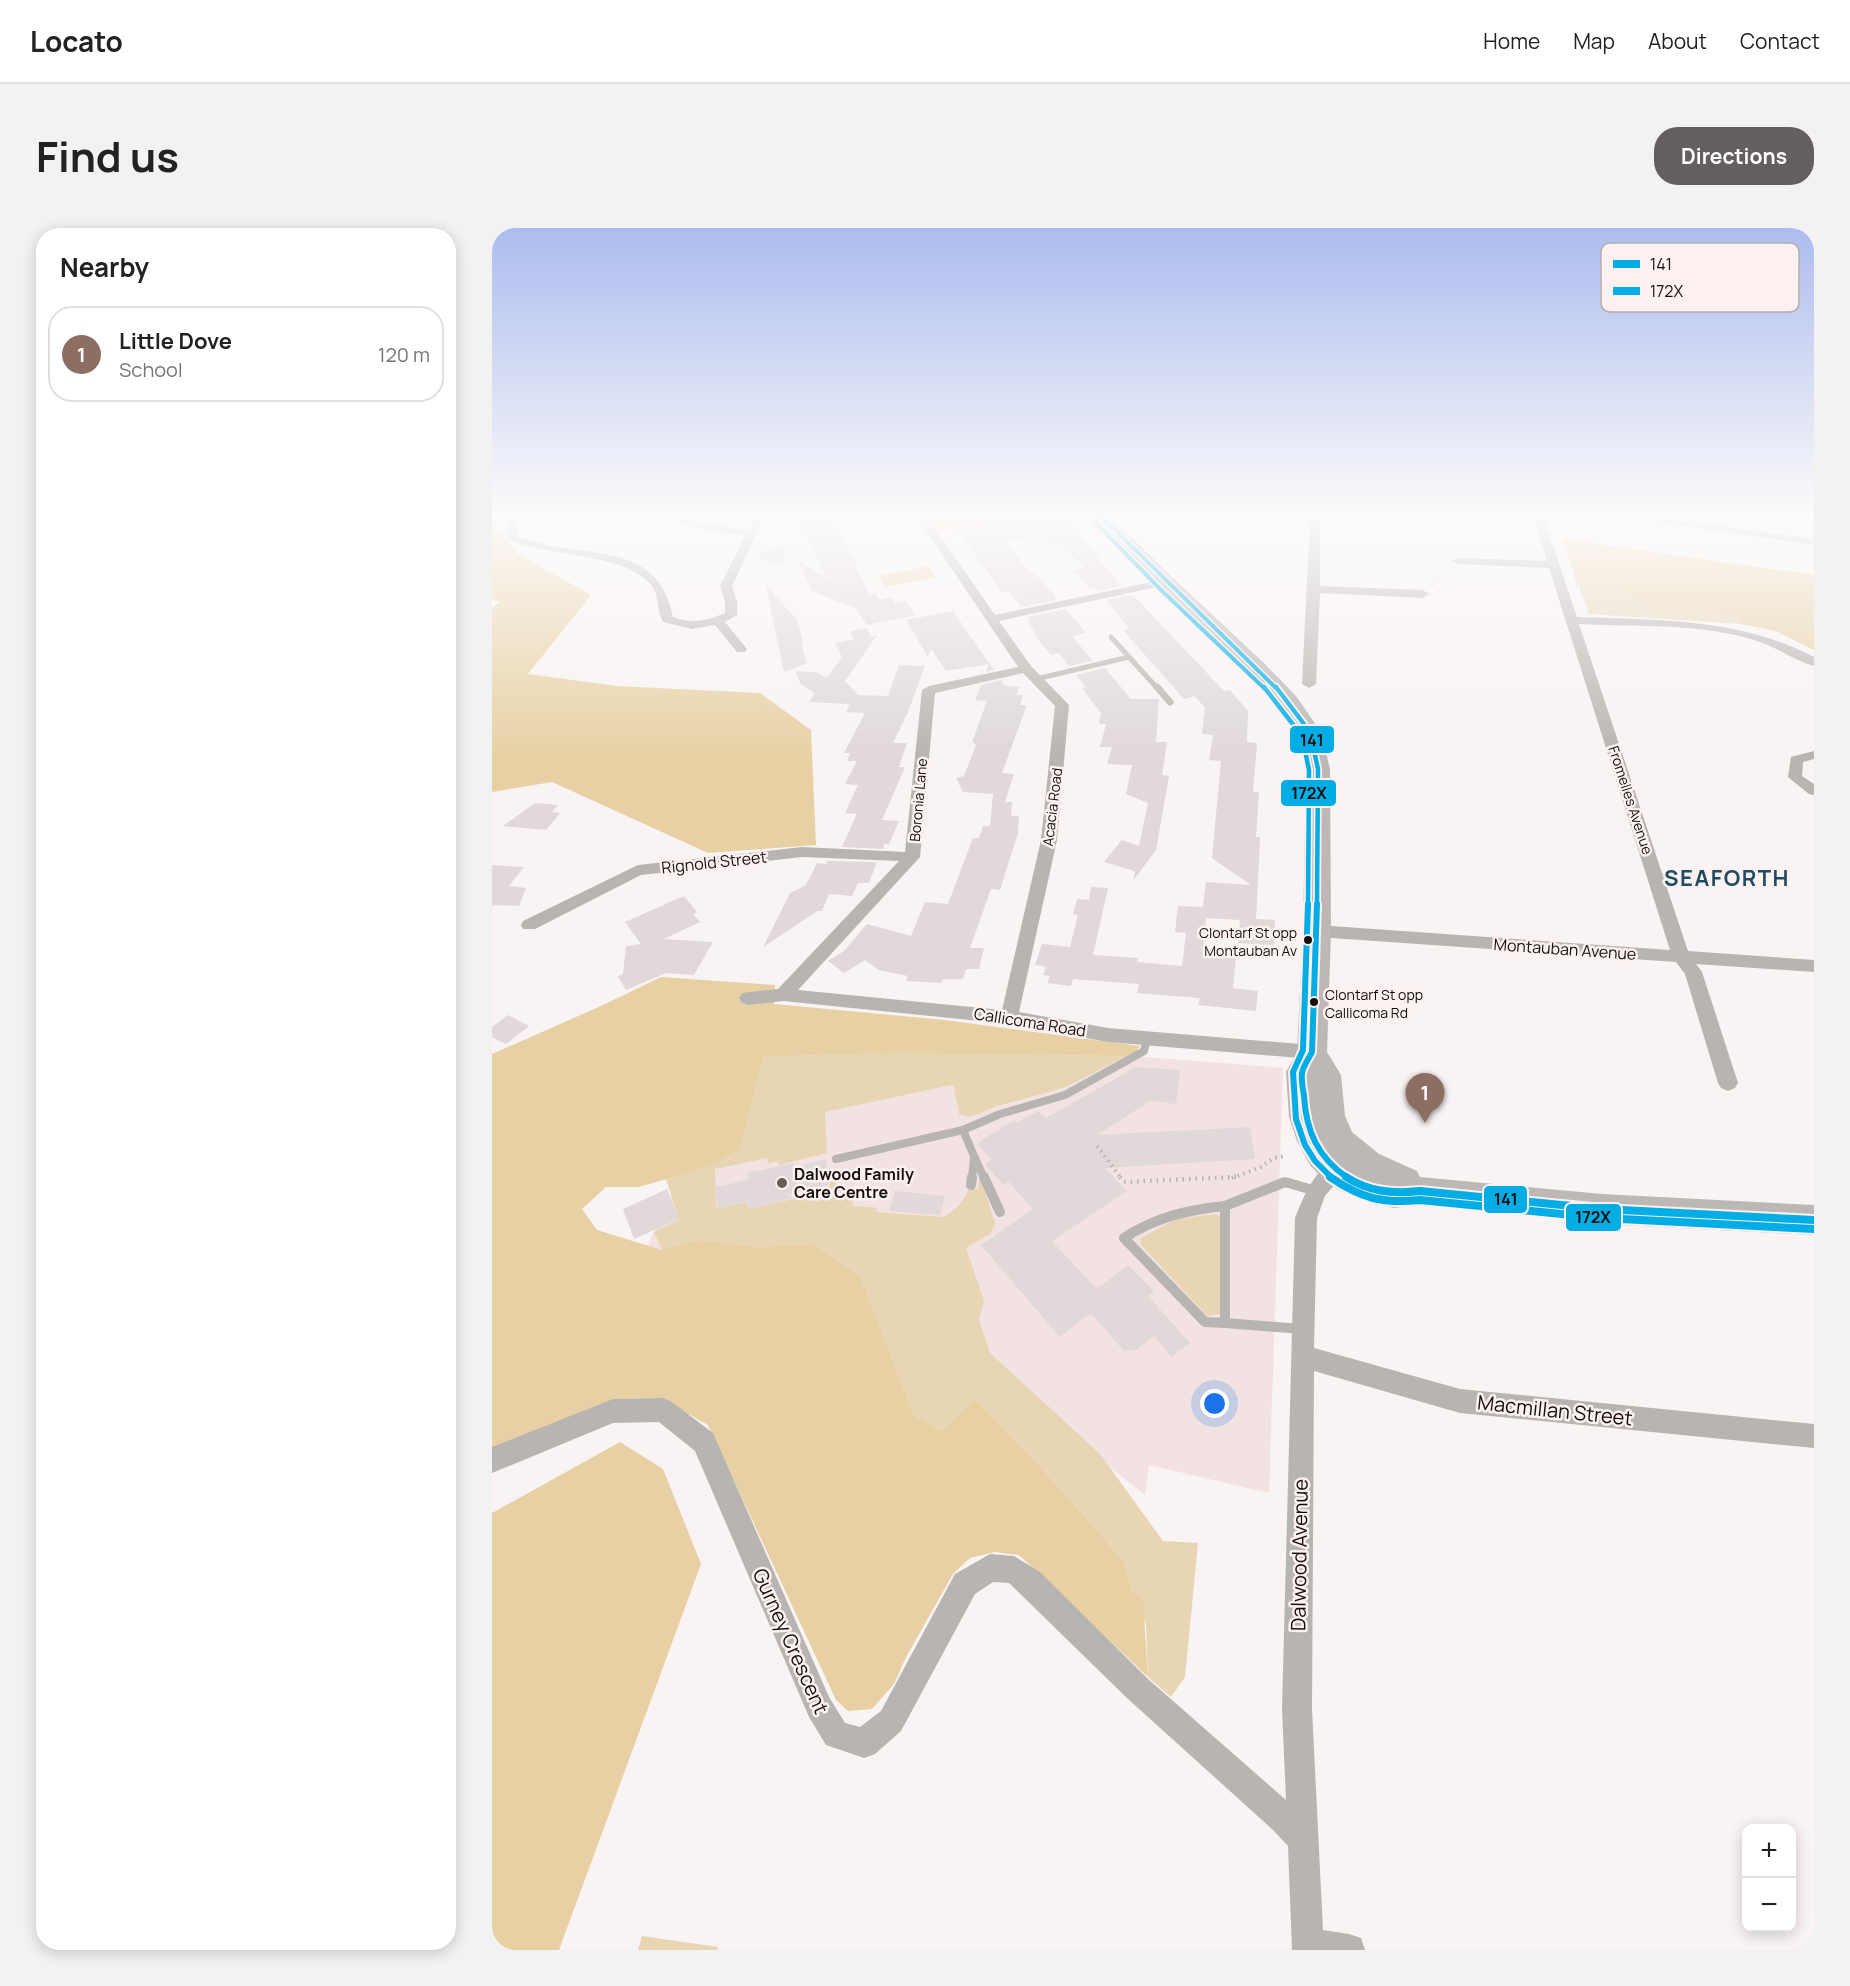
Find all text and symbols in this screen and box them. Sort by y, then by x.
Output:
text: Locato [30,22,123,60]
text: Home [1483,27,1540,55]
text: Map [1573,27,1615,55]
text: About [1648,27,1707,55]
text: Contact [1740,27,1820,55]
text: Find us [36,127,179,185]
button: Directions [1654,127,1814,185]
legend [1601,243,1799,312]
text: Nearby [60,249,149,285]
text: 141 [1650,253,1672,275]
text: 172X [1650,280,1683,302]
text: Little Dove [119,326,232,356]
text: 1 [77,341,86,368]
text: 120 m [378,341,430,368]
text: School [119,356,183,383]
line badge: 141 [1289,725,1335,754]
text: 141 [1300,729,1324,751]
street label: Fromelles Avenue [1604,743,1658,857]
street label: Boronia Lane [905,758,931,842]
street label: Acacia Road [1038,767,1066,847]
line badge: 172X [1280,779,1337,807]
text: 172X [1291,782,1327,804]
street label: Rignold Street [660,846,768,878]
district label: SEAFORTH [1664,863,1790,893]
place label: Clontarf St opp Montauban Av [1199,923,1297,960]
street label: Montauban Avenue [1493,933,1637,965]
marker: Clontarf St opp Montauban Av [1302,934,1314,946]
place label: Clontarf St opp Callicoma Rd [1325,985,1423,1022]
marker: Clontarf St opp Callicoma Rd [1308,996,1320,1008]
street label: Callicoma Road [972,1002,1088,1042]
pin: 1 [1406,1074,1444,1123]
place label: Dalwood Family Care Centre [794,1163,914,1203]
marker: Dalwood Family Care Centre [775,1176,789,1190]
line badge: 141 [1483,1185,1528,1214]
text: 141 [1494,1188,1518,1210]
line badge: 172X [1565,1203,1622,1232]
text: 172X [1575,1206,1611,1228]
street label: Macmillan Street [1476,1388,1634,1432]
your location [1200,1389,1229,1418]
street label: Dalwood Avenue [1284,1479,1314,1631]
street label: Gurney Crescent [747,1564,835,1718]
map controls [1742,1824,1796,1932]
button: + [1742,1824,1796,1878]
button: − [1742,1878,1796,1932]

